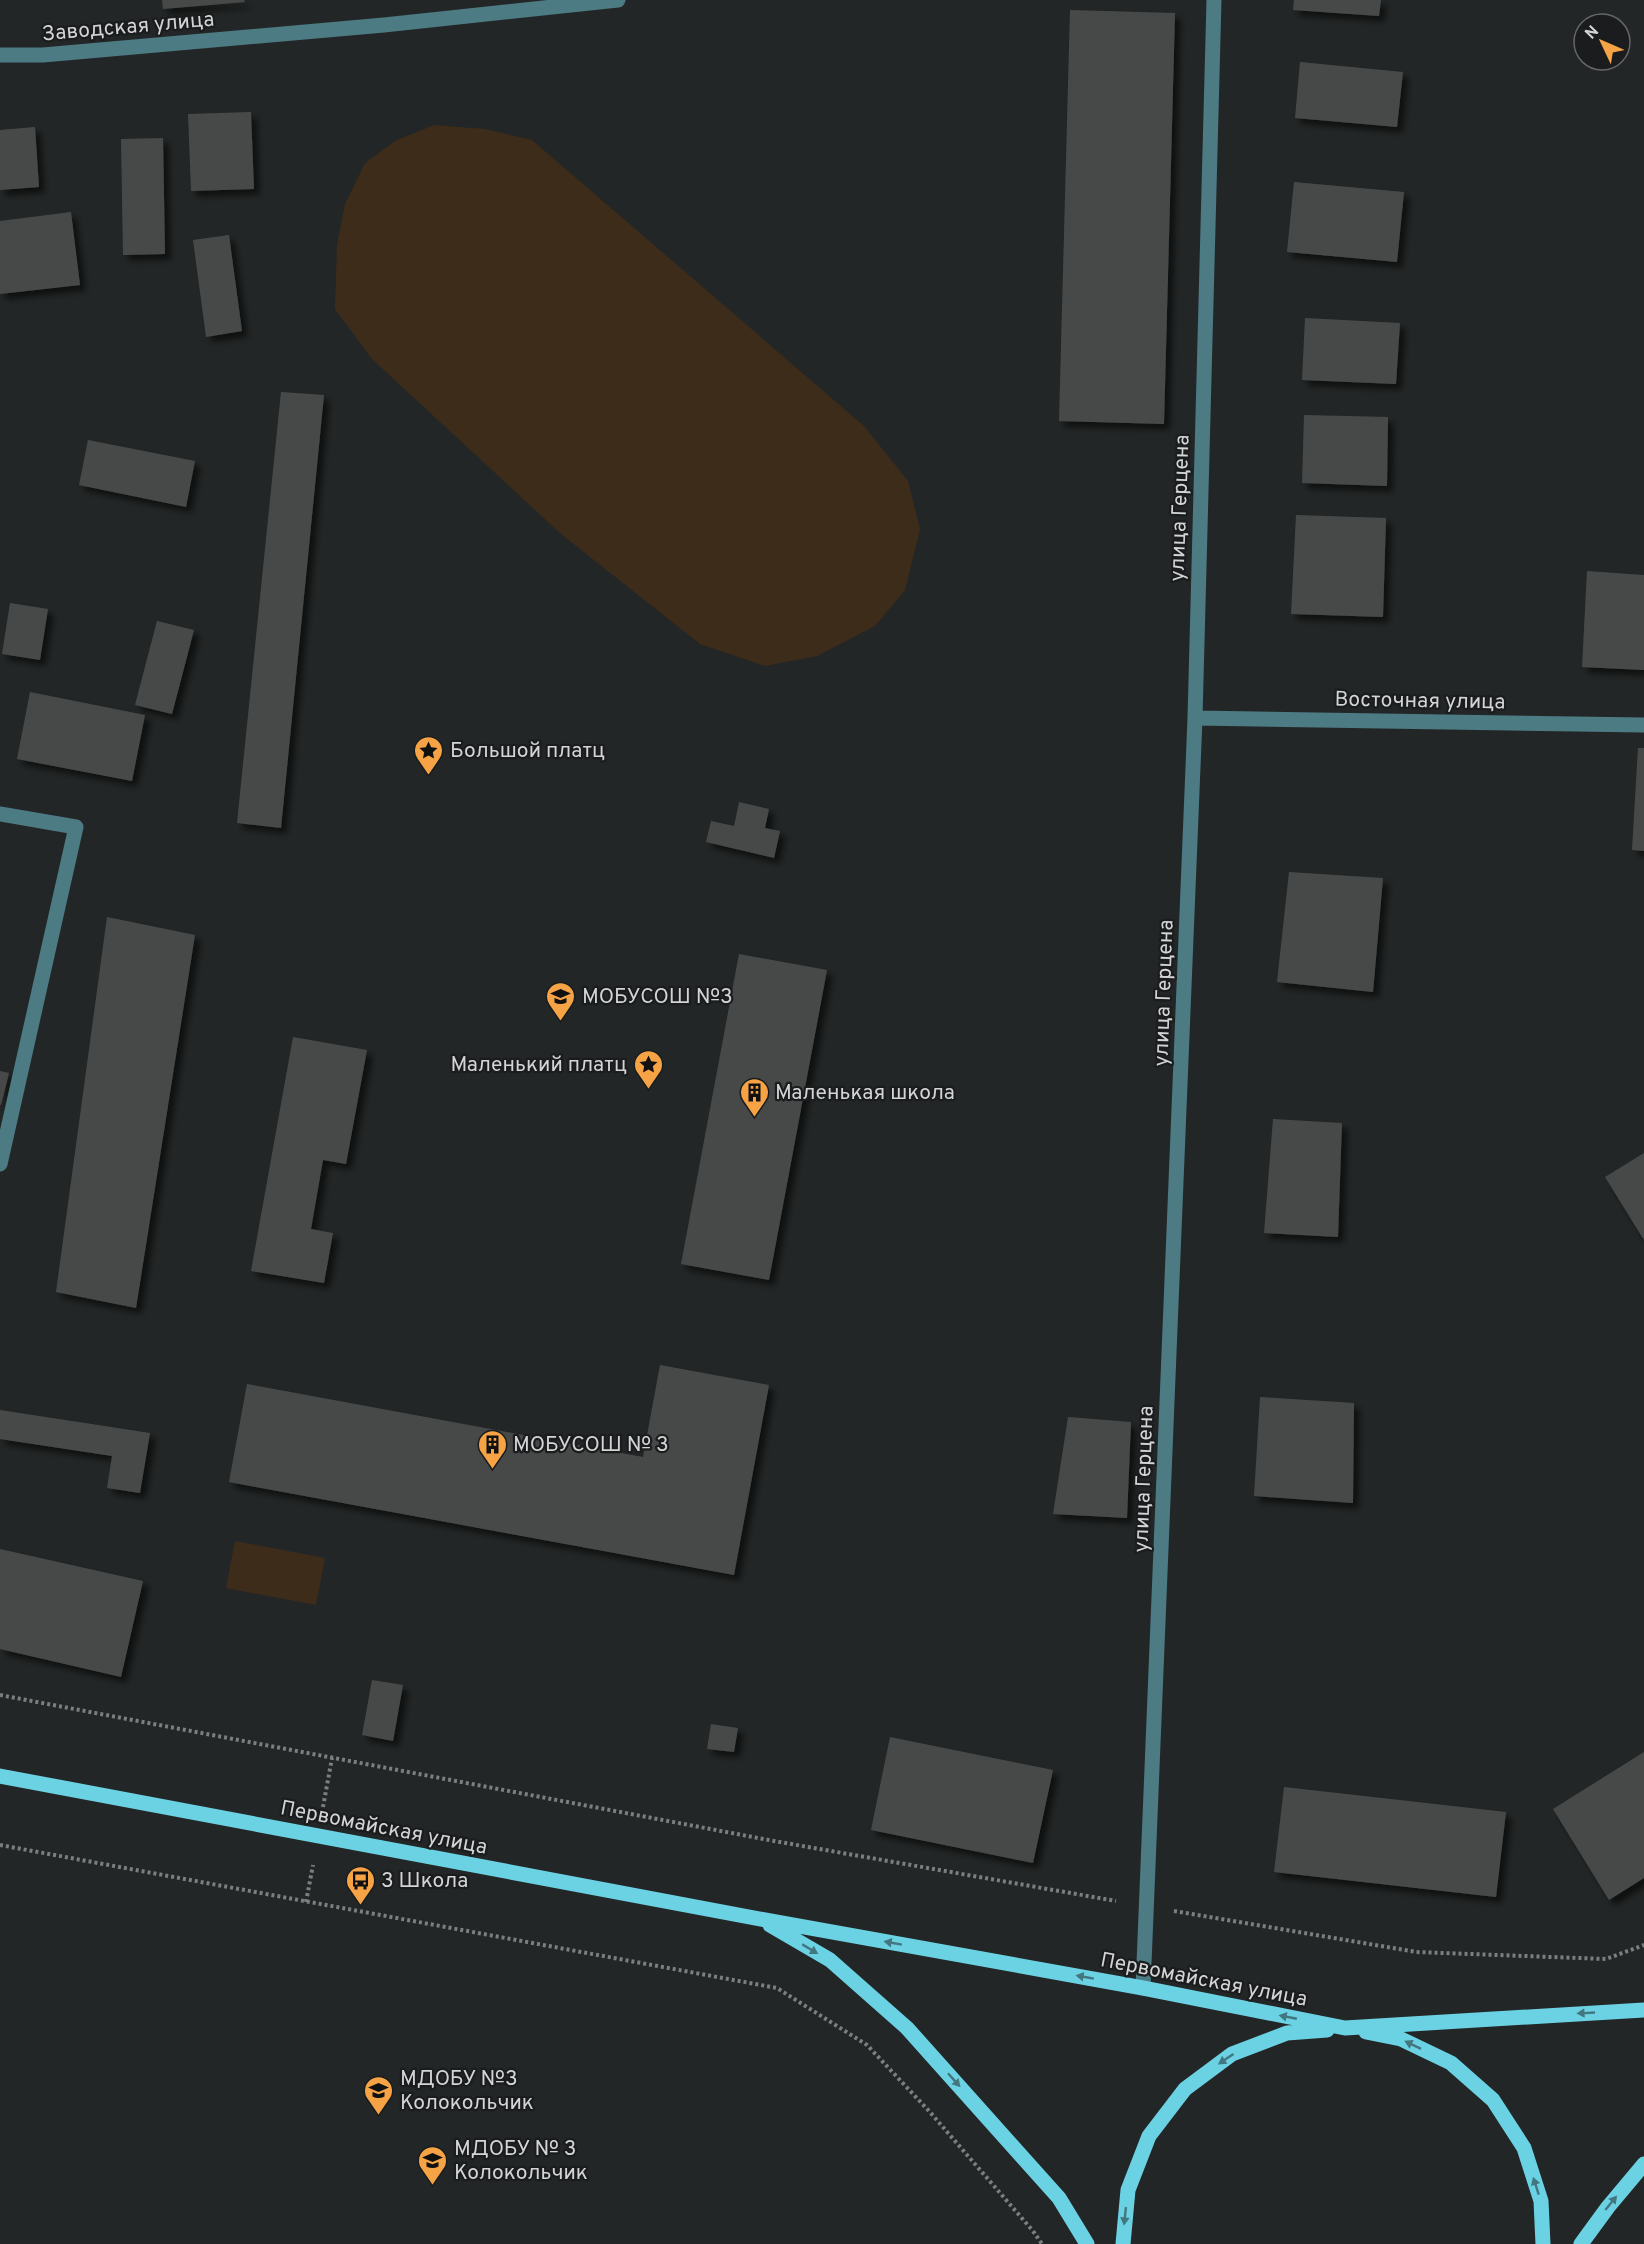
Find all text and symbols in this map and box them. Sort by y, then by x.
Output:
street label: Заводская улица [41,7,215,48]
north arrow [1572,12,1632,72]
text: N [1581,22,1604,44]
street label: улица Герцена [1164,434,1197,582]
street label: Восточная улица [1334,687,1506,716]
place icon: Большой платц [413,734,445,776]
place label: Большой платц [450,738,605,765]
street label: улица Герцена [1148,919,1181,1067]
school or university icon: МОБУСОШ №3 [545,980,577,1022]
place label: МОБУСОШ №3 [582,984,733,1011]
place icon: Маленький платц [632,1048,664,1090]
place label: Маленький платц [451,1052,627,1079]
building icon: Маленькая школа [738,1076,770,1118]
place label: Маленькая школа [775,1080,955,1107]
street label: улица Герцена [1128,1405,1161,1553]
building icon: МОБУСОШ № 3 [476,1428,508,1470]
place label: МОБУСОШ № 3 [513,1432,669,1459]
street label: Первомайская улица [278,1795,489,1862]
bus stop icon: 3 Школа [344,1864,376,1906]
place label: 3 Школа [381,1868,468,1895]
one-way arrow [884,1938,903,1947]
one-way arrow [802,1943,818,1954]
street label: Первомайская улица [1098,1947,1309,2014]
one-way arrow [1075,1972,1094,1981]
one-way arrow [1576,2009,1595,2018]
one-way arrow [1278,2012,1297,2021]
one-way arrow [1405,2040,1422,2050]
one-way arrow [1218,2053,1235,2064]
place label: МДОБУ №3 Колокольчик [400,2066,534,2117]
one-way arrow [947,2072,960,2087]
school or university icon: МДОБУ №3 Колокольчик [363,2074,395,2116]
place label: МДОБУ № 3 Колокольчик [454,2136,588,2187]
school or university icon: МДОБУ № 3 Колокольчик [417,2144,449,2186]
one-way arrow [1531,2177,1541,2195]
one-way arrow [1605,2195,1618,2211]
one-way arrow [1120,2207,1130,2226]

